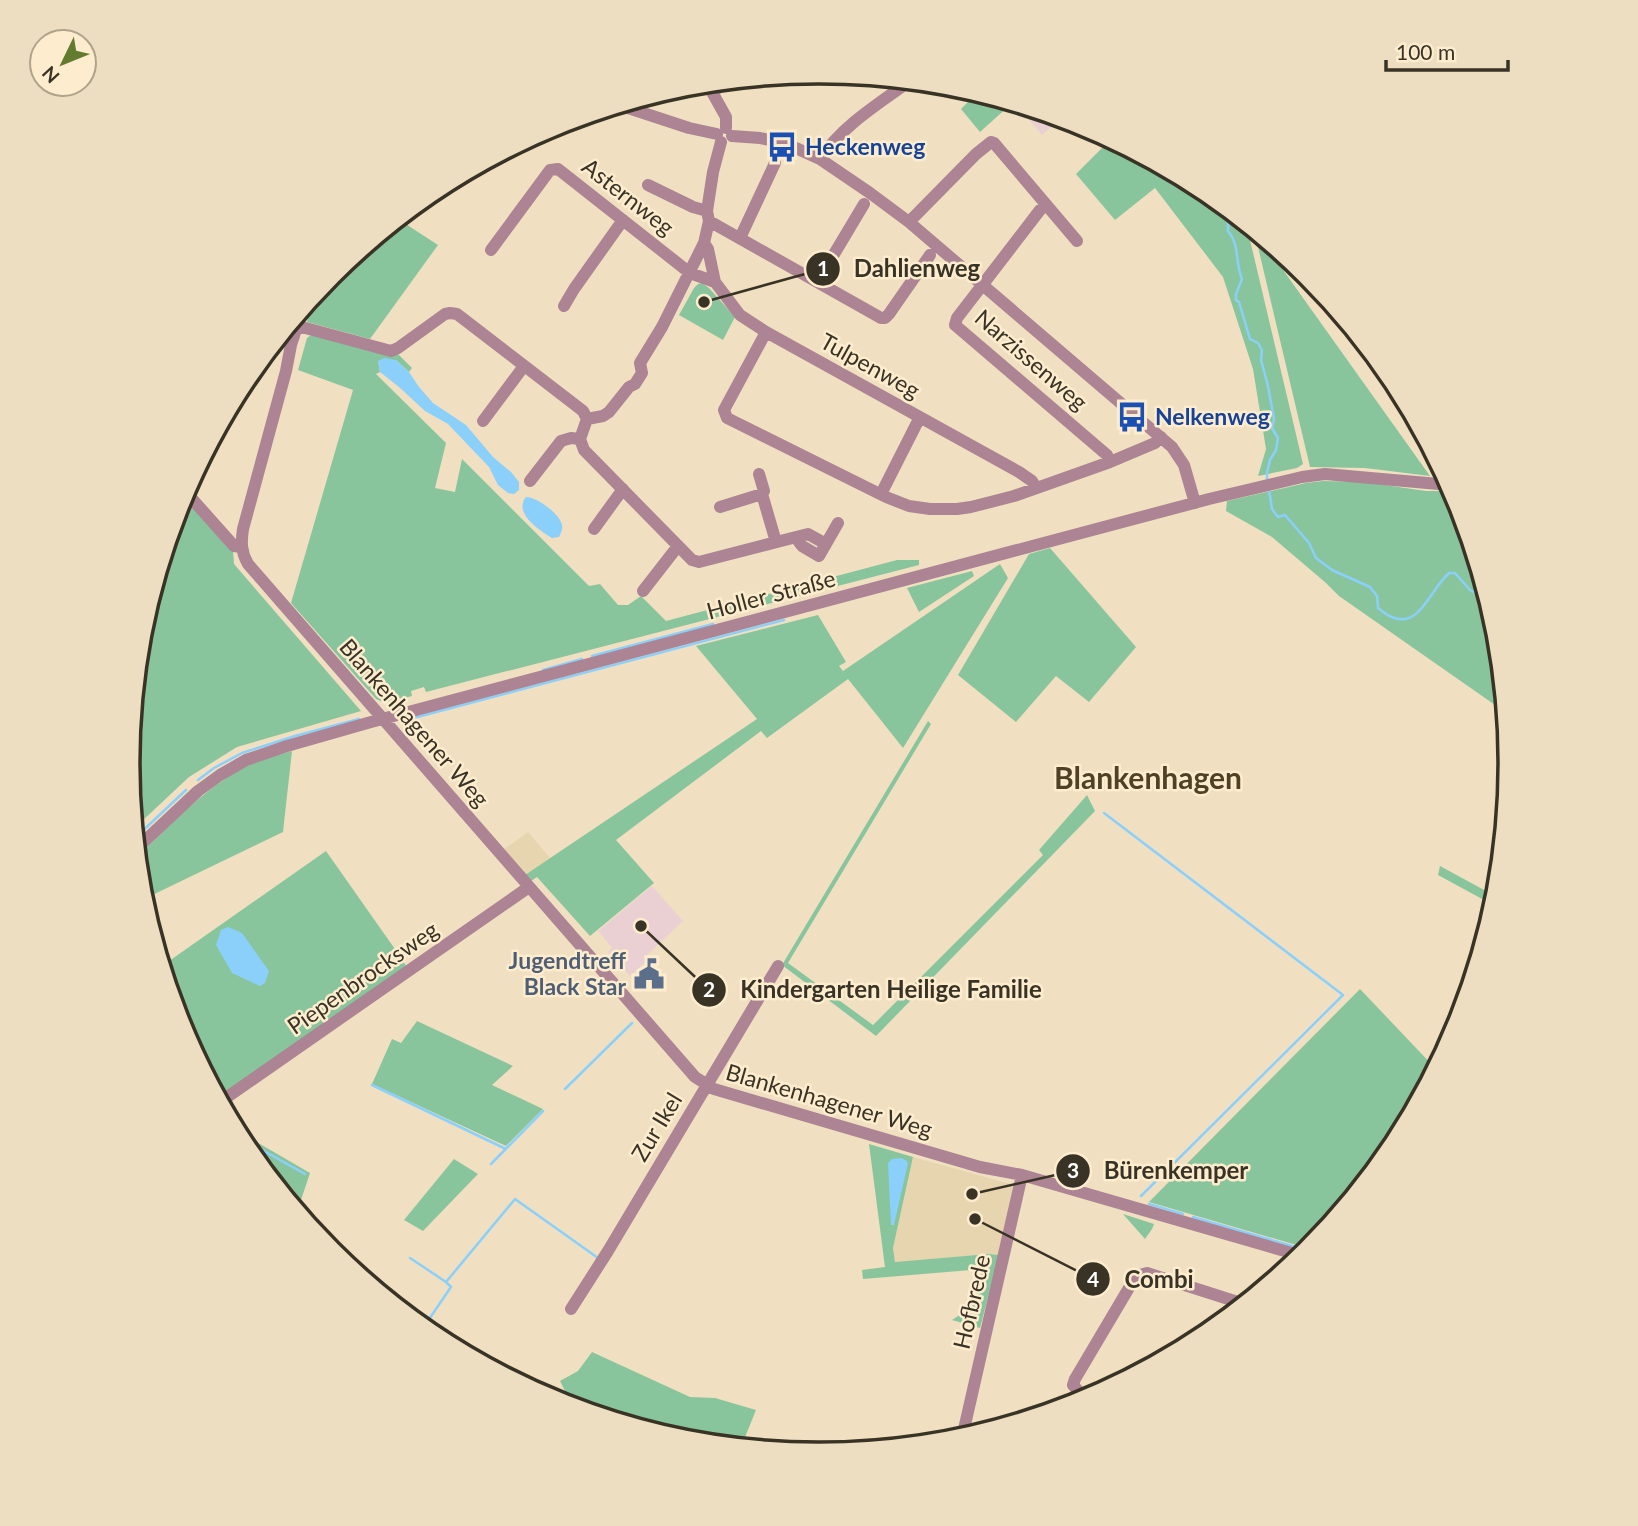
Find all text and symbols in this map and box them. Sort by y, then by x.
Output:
north arrow [28,28,98,98]
scale bar [1386,28,1508,72]
text: 100 m [1396,39,1455,64]
text: N [37,62,64,88]
bus stop icon: Heckenweg [765,130,799,164]
place label: Heckenweg [805,132,925,160]
street label: Asternweg [577,152,680,241]
callout: Dahlienweg [805,247,995,292]
text: Dahlienweg [854,253,981,282]
text: 1 [817,255,829,280]
street label: Narzissenweg [970,303,1094,416]
street label: Tulpenweg [816,326,925,404]
bus stop icon: Nelkenweg [1115,400,1149,434]
place label: Nelkenweg [1155,402,1270,430]
street label: Holler Straße [703,563,838,625]
street label: Blankenhagener Weg [334,633,495,812]
district label: Blankenhagen [1054,759,1242,795]
street label: Piepenbrocksweg [282,915,443,1040]
place label: Jugendtreff Black Star [509,946,626,1000]
public building icon: Jugendtreff Black Star [632,957,666,991]
callout: Kindergarten Heilige Familie [692,967,1056,1012]
text: Kindergarten Heilige Familie [740,974,1042,1003]
text: 2 [703,976,715,1001]
street label: Blankenhagener Weg [723,1057,936,1143]
street label: Zur Ikel [625,1087,687,1166]
callout: Bürenkemper [1055,1148,1263,1193]
text: Bürenkemper [1104,1155,1248,1184]
text: 3 [1067,1157,1079,1182]
street label: Hofbrede [947,1252,995,1352]
callout: Combi [1076,1257,1208,1302]
text: Combi [1124,1264,1194,1293]
text: 4 [1087,1266,1099,1291]

